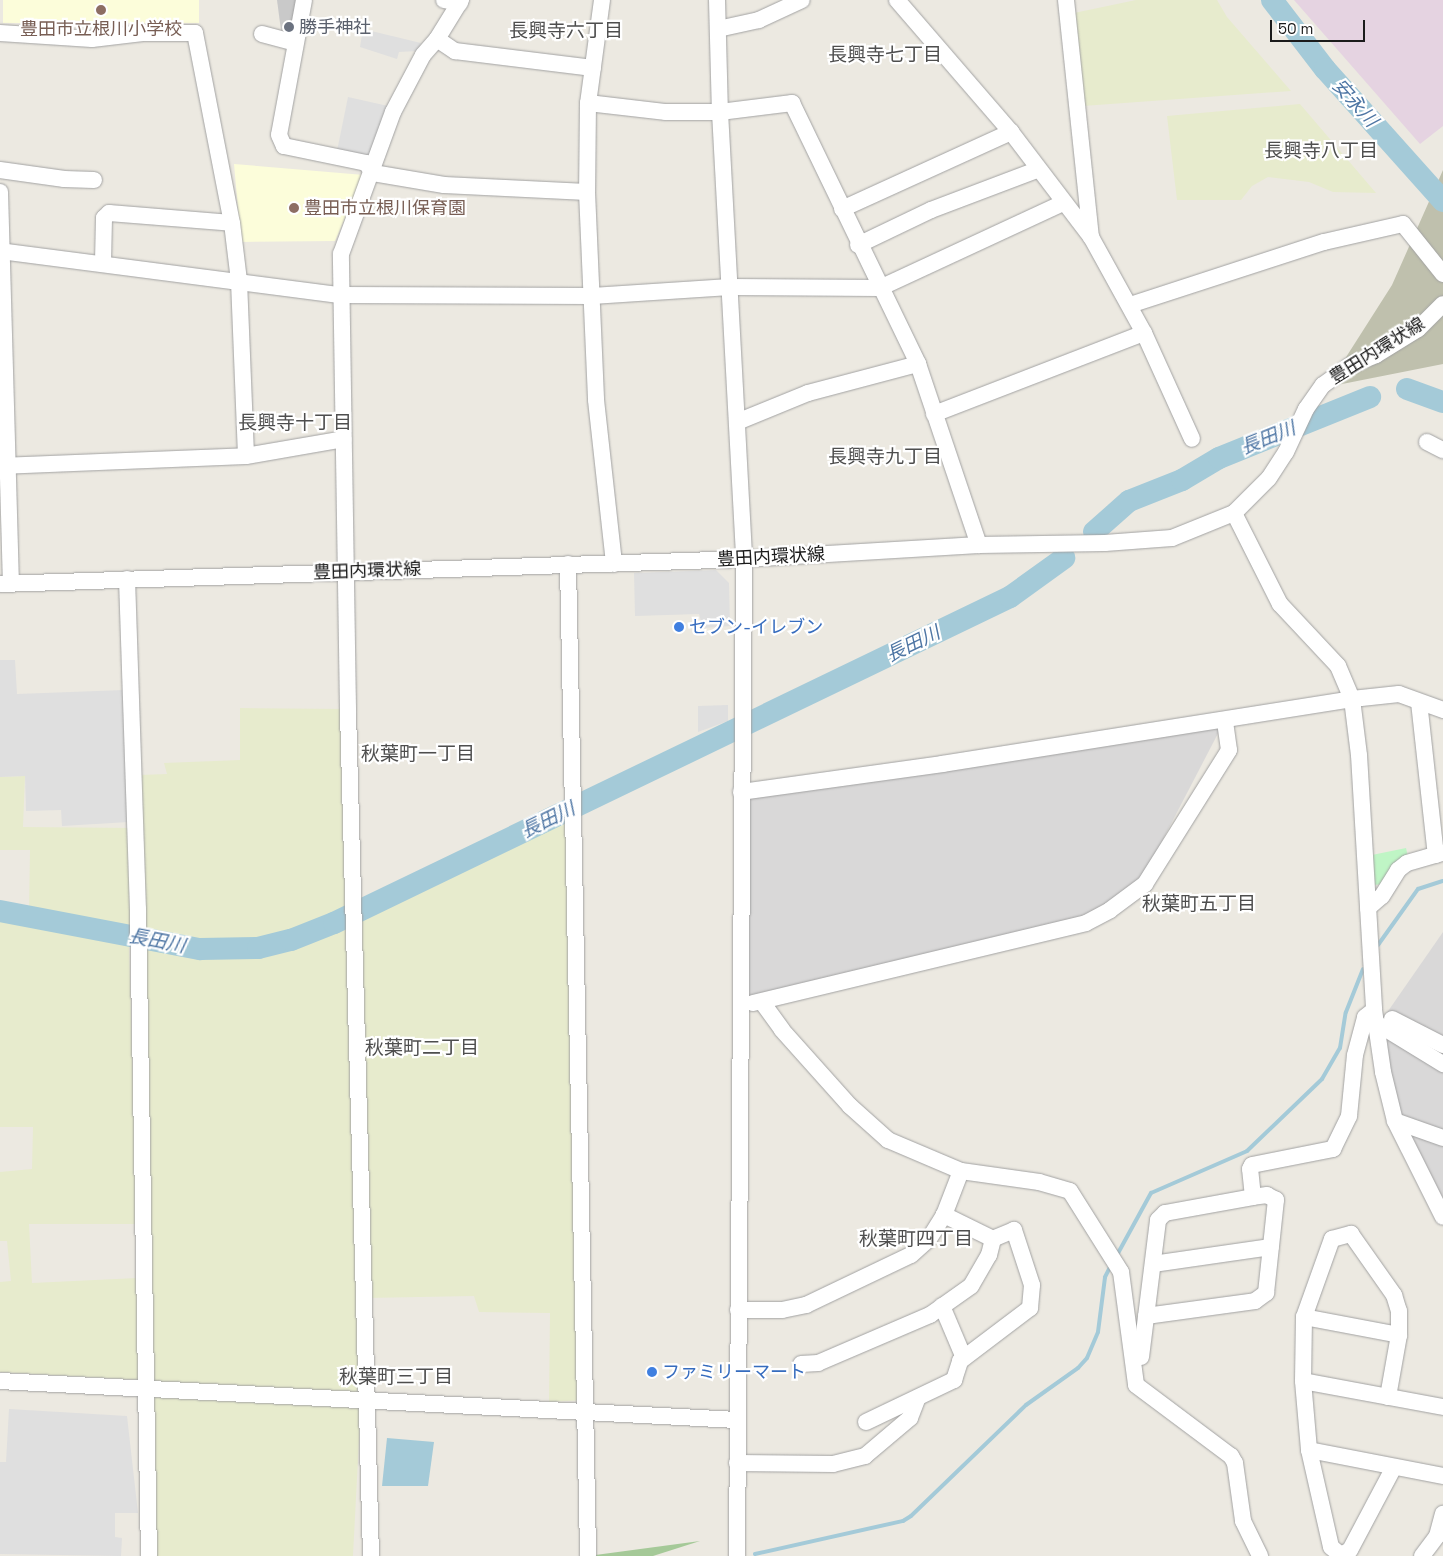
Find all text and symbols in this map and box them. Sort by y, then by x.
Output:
marker: 豊田市立根川小学校 [95,4,107,16]
scale bar [1273,10,1368,42]
place label: 勝手神社 [299,16,371,38]
place label: 豊田市立根川小学校 [20,18,182,40]
text: 50 m [1278,19,1313,38]
district label: 長興寺六丁目 [509,20,623,42]
marker: 勝手神社 [283,21,295,33]
district label: 長興寺七丁目 [828,44,942,66]
water label: 安永川 [1327,74,1383,132]
district label: 長興寺八丁目 [1264,140,1378,162]
place label: 豊田市立根川保育園 [304,197,466,219]
marker: 豊田市立根川保育園 [288,202,300,214]
street label: 豊田内環状線 [1325,313,1429,389]
district label: 長興寺十丁目 [238,412,352,434]
water label: 長田川 [1237,417,1299,459]
district label: 長興寺九丁目 [828,446,942,468]
street label: 豊田内環状線 [717,543,825,571]
street label: 豊田内環状線 [313,558,421,584]
place label: セブン-イレブン [689,616,823,638]
marker: セブン-イレブン [673,621,685,633]
water label: 長田川 [882,621,944,667]
district label: 秋葉町一丁目 [361,743,475,765]
water label: 長田川 [517,797,579,843]
district label: 秋葉町五丁目 [1142,893,1256,915]
water label: 長田川 [127,924,187,958]
district label: 秋葉町二丁目 [365,1037,479,1059]
district label: 秋葉町四丁目 [859,1228,973,1250]
place label: ファミリーマート [662,1361,806,1383]
district label: 秋葉町三丁目 [339,1366,453,1388]
marker: ファミリーマート [646,1366,658,1378]

